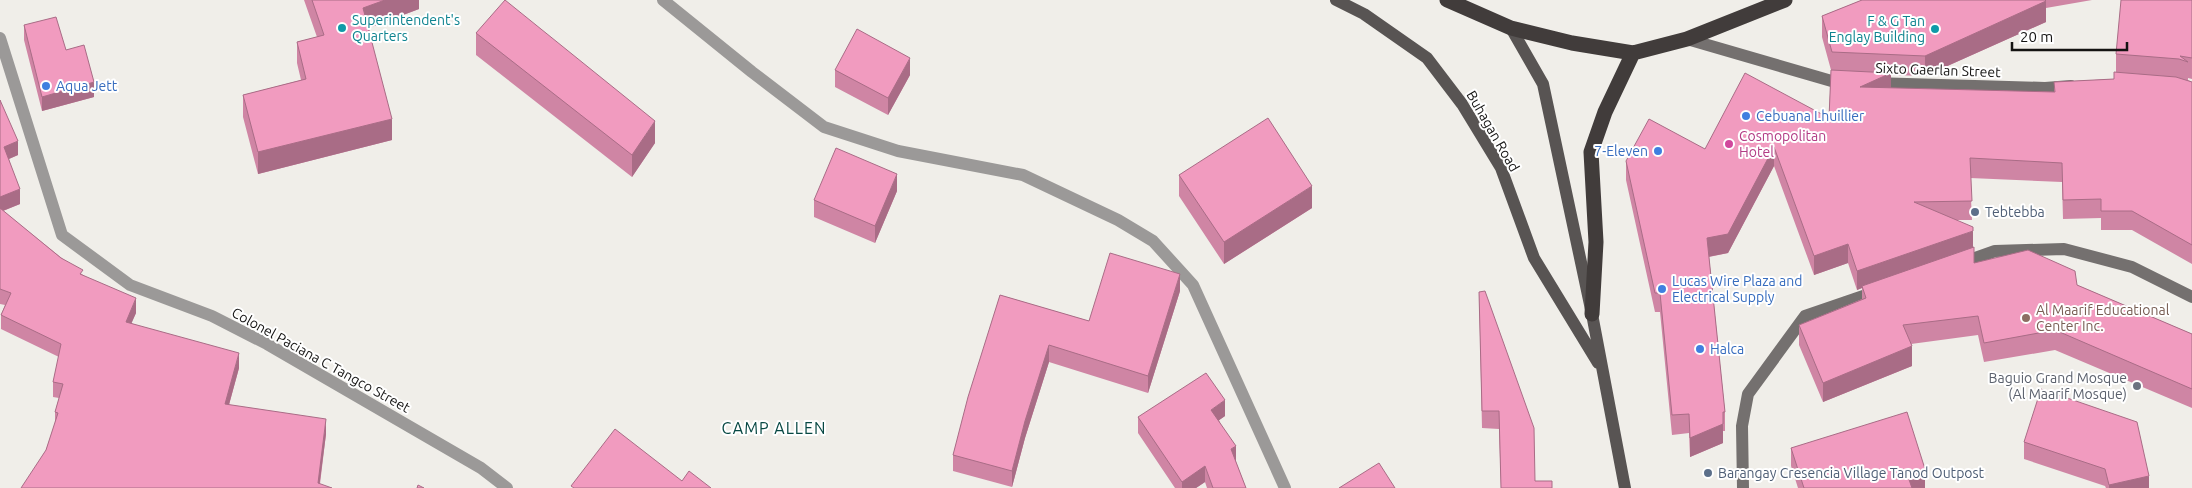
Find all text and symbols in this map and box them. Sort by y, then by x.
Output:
place label: Superintendent's Quarters [352,12,460,44]
place label: F & G Tan Englay Building [1829,13,1925,45]
scale bar [2012,20,2127,52]
marker: Superintendent's Quarters [336,22,348,34]
marker: F & G Tan Englay Building [1929,23,1941,35]
text: 20 m [2020,28,2053,45]
street label: Sixto Gaerlan Street [1875,60,2001,80]
place label: Aqua Jett [56,78,118,94]
marker: Aqua Jett [40,80,52,92]
street label: Buhagan Road [1463,88,1523,174]
place label: Cebuana Lhuillier [1756,108,1865,124]
marker: Cebuana Lhuillier [1740,110,1752,122]
place label: Cosmopolitan Hotel [1739,128,1826,160]
marker: Cosmopolitan Hotel [1723,138,1735,150]
place label: 7-Eleven [1594,143,1648,159]
marker: 7-Eleven [1652,145,1664,157]
place label: Tebtebba [1985,204,2045,220]
marker: Tebtebba [1969,206,1981,218]
place label: Lucas Wire Plaza and Electrical Supply [1672,273,1802,305]
marker: Lucas Wire Plaza and Electrical Supply [1656,283,1668,295]
place label: Al Maarif Educational Center Inc. [2036,302,2170,334]
street label: Colonel Paciana C Tangco Street [229,304,413,416]
marker: Al Maarif Educational Center Inc. [2020,312,2032,324]
place label: Halca [1710,341,1744,357]
marker: Halca [1694,343,1706,355]
place label: Baguio Grand Mosque (Al Maarif Mosque) [1989,370,2127,402]
marker: Baguio Grand Mosque (Al Maarif Mosque) [2131,380,2143,392]
district label: CAMP ALLEN [722,419,826,437]
place label: Barangay Cresencia Village Tanod Outpost [1718,465,1985,481]
marker: Barangay Cresencia Village Tanod Outpost [1702,467,1714,479]

